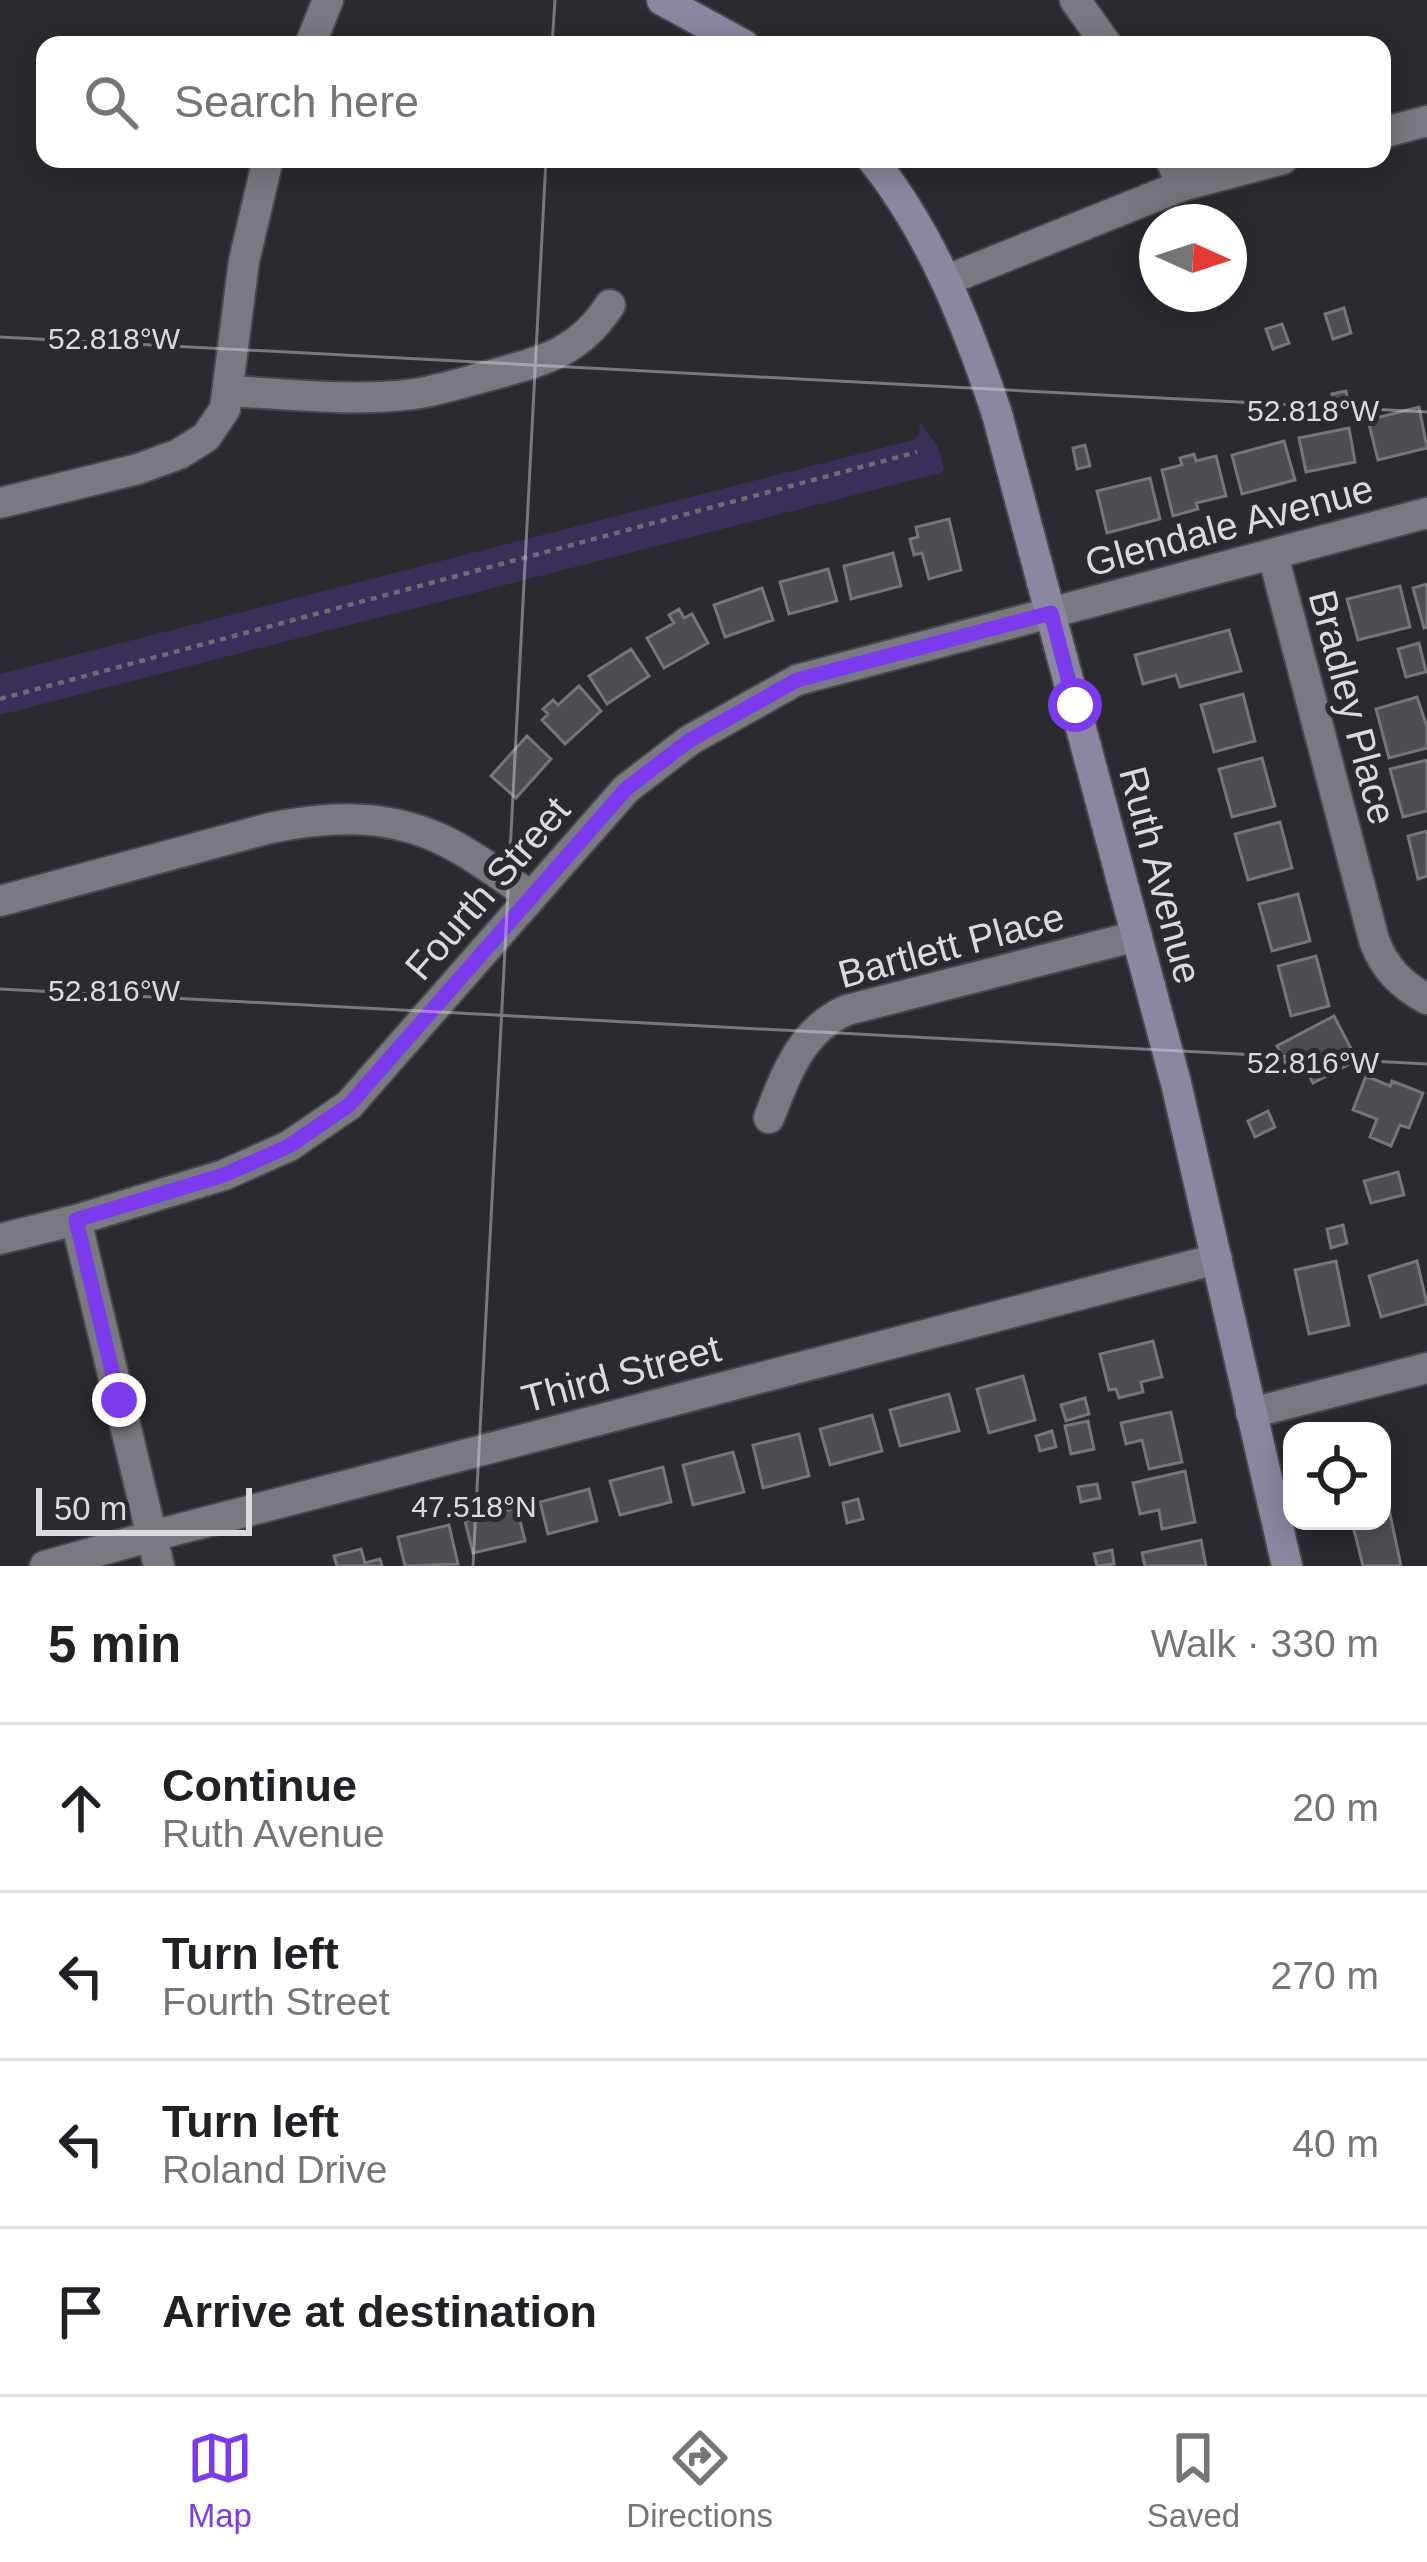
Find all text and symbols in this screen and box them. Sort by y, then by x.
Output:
search box [36,36,1391,168]
icon: search [78,69,144,135]
text: Search here [174,76,419,127]
north arrow [1139,204,1247,312]
text: 52.818°W [48,322,181,355]
text: 52.818°W [1247,394,1380,427]
street label: Glendale Avenue [1080,466,1378,585]
street label: Bradley Place [1301,585,1404,829]
route start [1048,678,1102,732]
street label: Ruth Avenue [1111,762,1210,988]
street label: Fourth Street [396,788,578,988]
street label: Bartlett Place [834,895,1069,996]
text: 52.816°W [48,974,181,1007]
text: 52.816°W [1247,1046,1380,1079]
street label: Third Street [517,1326,725,1421]
route end [92,1373,146,1427]
map controls [1283,1422,1391,1530]
button: locate [1283,1422,1391,1530]
scale bar [36,1482,252,1535]
text: 50 m [54,1490,127,1527]
text: 47.518°N [411,1490,537,1523]
text: 5 min [48,1616,181,1673]
text: Walk · 330 m [1151,1622,1379,1665]
text: Continue [162,1760,357,1811]
icon: ahead [48,1775,114,1841]
text: 20 m [1292,1786,1379,1829]
text: Ruth Avenue [162,1812,385,1855]
text: Turn left [162,1928,339,1979]
icon: left [48,1943,114,2009]
text: 270 m [1271,1954,1379,1997]
text: Fourth Street [162,1980,390,2023]
text: Turn left [162,2096,339,2147]
icon: left [48,2111,114,2177]
text: 40 m [1292,2122,1379,2165]
text: Roland Drive [162,2148,387,2191]
icon: arrive [48,2279,114,2345]
text: Arrive at destination [162,2286,597,2337]
tab: Map [187,2425,253,2535]
tab: Directions [626,2425,773,2535]
tab: Saved [1147,2425,1240,2535]

